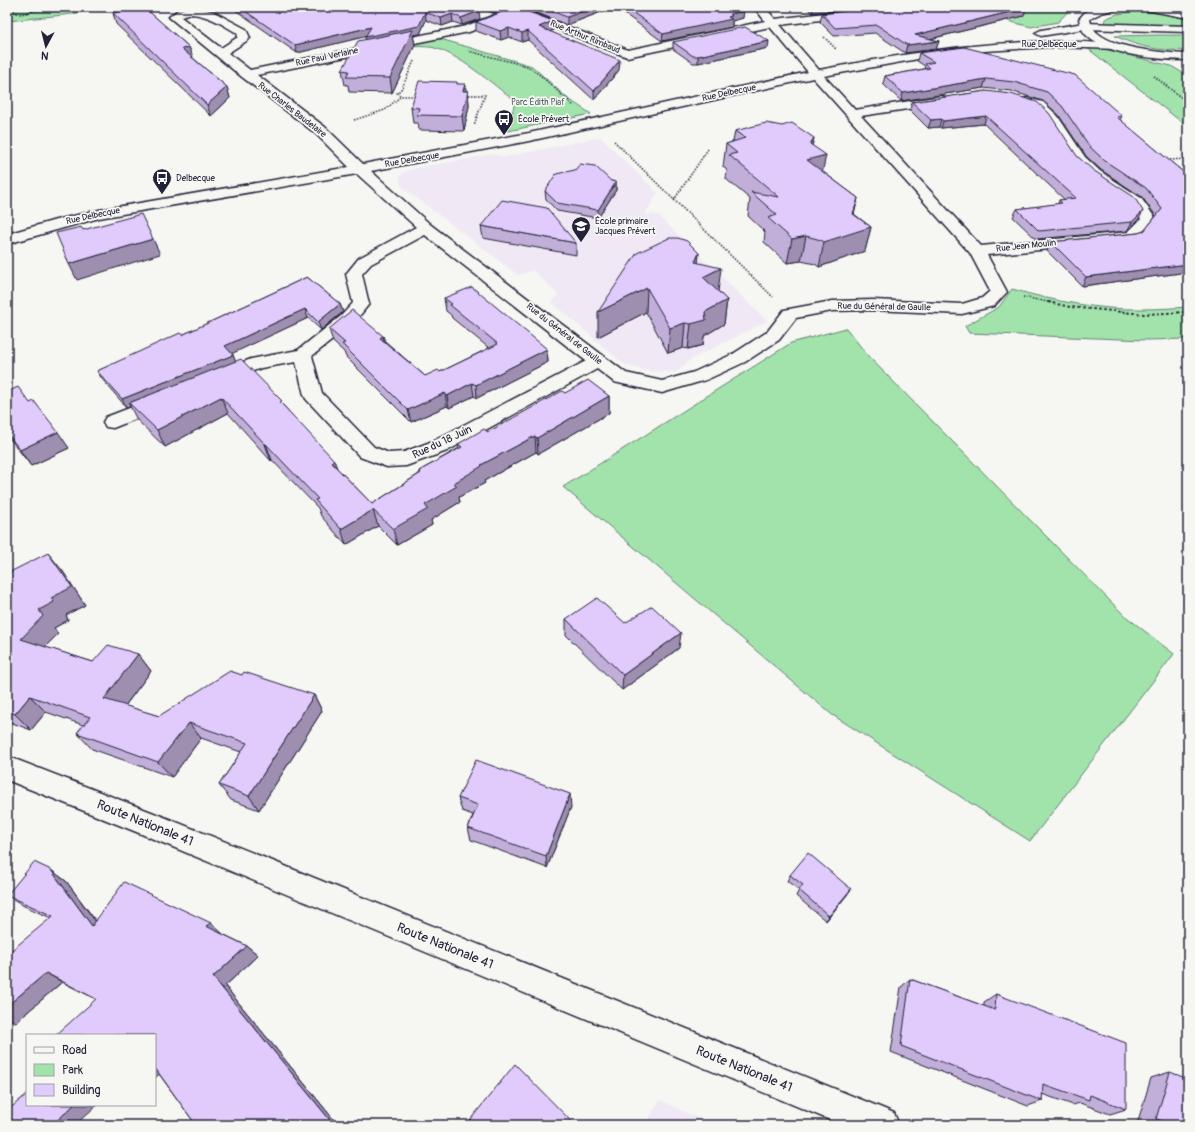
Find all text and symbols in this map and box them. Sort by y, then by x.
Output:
street label: Rue Arthur Rimbaud [548,18,622,56]
north arrow [26,26,66,66]
street label: Rue Delbecque [1022,39,1077,50]
street label: Rue Paul Verlaine [295,45,360,69]
text: N [40,48,49,62]
street label: Rue Charles Baudelaire [256,80,329,140]
street label: Rue Delbecque [701,82,758,104]
park label: Parc Édith Piaf [511,97,565,108]
bus stop icon: École Prévert [493,108,515,136]
place label: École Prévert [518,114,569,125]
street label: Rue Delbecque [384,150,441,170]
bus stop icon: Delbecque [151,167,173,195]
place label: Delbecque [176,173,215,184]
street label: Rue Delbecque [65,205,122,227]
school or university icon: École primaire Jacques Prévert [570,215,592,243]
place label: École primaire Jacques Prévert [595,216,656,237]
street label: Rue Jean Moulin [995,237,1057,255]
street label: Rue du Général de Gaulle [524,301,605,367]
street label: Rue du Général de Gaulle [837,301,931,313]
street label: Rue du 18 Juin [410,423,474,461]
street label: Route Nationale 41 [94,796,196,850]
street label: Route Nationale 41 [394,919,496,973]
legend [26,1034,156,1106]
street label: Route Nationale 41 [693,1042,795,1096]
text: Road [62,1043,87,1058]
text: Park [62,1063,83,1078]
text: Building [62,1083,101,1098]

